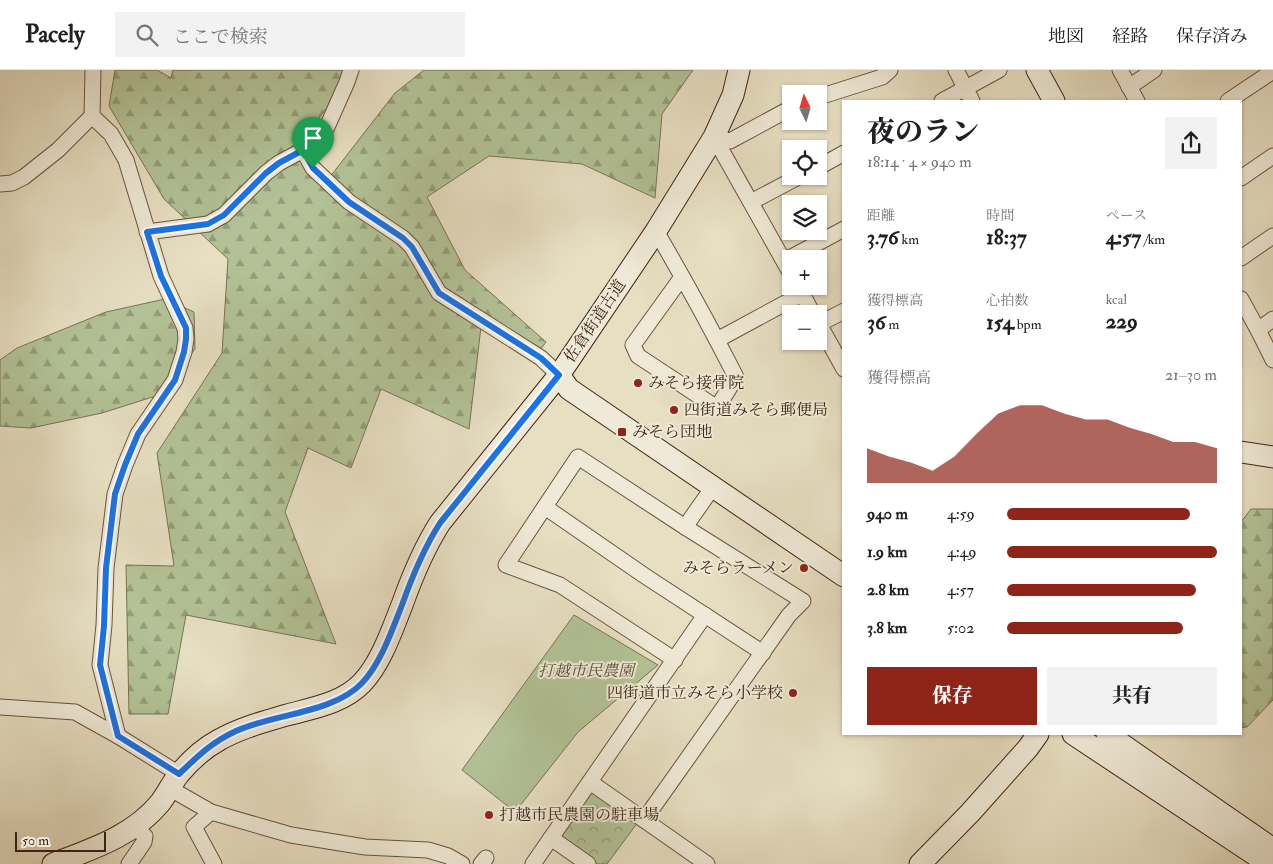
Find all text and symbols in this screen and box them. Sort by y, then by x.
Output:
search box [115,12,465,57]
text: Pacely [25,19,85,50]
icon: search [133,21,161,49]
text: ここで検索 [173,25,268,49]
text: 地図 [1048,25,1084,48]
text: 経路 [1112,25,1148,48]
text: 保存済み [1176,25,1248,48]
north arrow [782,85,828,130]
map controls [782,85,827,350]
text: 夜のラン [867,115,979,150]
pin [292,117,334,168]
button: share [1165,117,1217,169]
icon: arrive [299,124,327,152]
button: locate [782,140,827,185]
text: 18:14 · 4 × 940 m [867,152,972,172]
button: layers [782,195,827,240]
text: 距離 [867,207,895,224]
text: 時間 [986,207,1014,224]
text: ペース [1106,207,1147,224]
text: 3.76 [867,224,899,251]
text: 18:37 [986,224,1027,251]
text: 4:57 [1106,224,1141,251]
text: km [899,231,919,248]
text: /km [1141,231,1165,248]
button: + [782,250,827,295]
street label: 佐倉街道古道 [560,276,630,366]
text: kcal [1106,291,1127,308]
text: 獲得標高 [867,292,923,309]
text: 心拍数 [986,292,1028,309]
button: − [782,305,827,350]
text: 229 [1106,308,1138,335]
text: 36 [867,309,886,336]
text: 154 [986,309,1014,336]
text: m [886,316,899,333]
text: bpm [1014,316,1042,333]
text: 21–30 m [1165,365,1217,385]
text: 獲得標高 [867,368,931,388]
place label: みそら接骨院 [648,373,744,393]
marker: みそら接骨院 [632,377,644,389]
place label: 四街道みそら郵便局 [684,400,828,420]
marker: 四街道みそら郵便局 [668,404,680,416]
place label: みそら団地 [632,422,712,442]
marker: みそら団地 [616,426,628,438]
text: 940 m [867,504,908,524]
text: 4:59 [947,504,975,524]
text: 1.9 km [867,542,907,562]
text: 4:49 [947,542,976,562]
place label: みそらラーメン [683,558,794,578]
marker: みそらラーメン [798,562,810,574]
text: 2.8 km [867,580,909,600]
text: 4:57 [947,580,974,600]
text: 3.8 km [867,618,907,638]
text: 5:02 [947,618,974,638]
park label: 打越市民農園 [538,661,637,681]
button: 保存 [867,667,1037,725]
button: 共有 [1047,667,1217,725]
place label: 四街道市立みそら小学校 [607,683,783,703]
marker: 四街道市立みそら小学校 [787,687,799,699]
place label: 打越市民農園の駐車場 [499,805,659,825]
marker: 打越市民農園の駐車場 [483,809,495,821]
scale bar [15,829,106,852]
text: 50 m [22,832,49,849]

